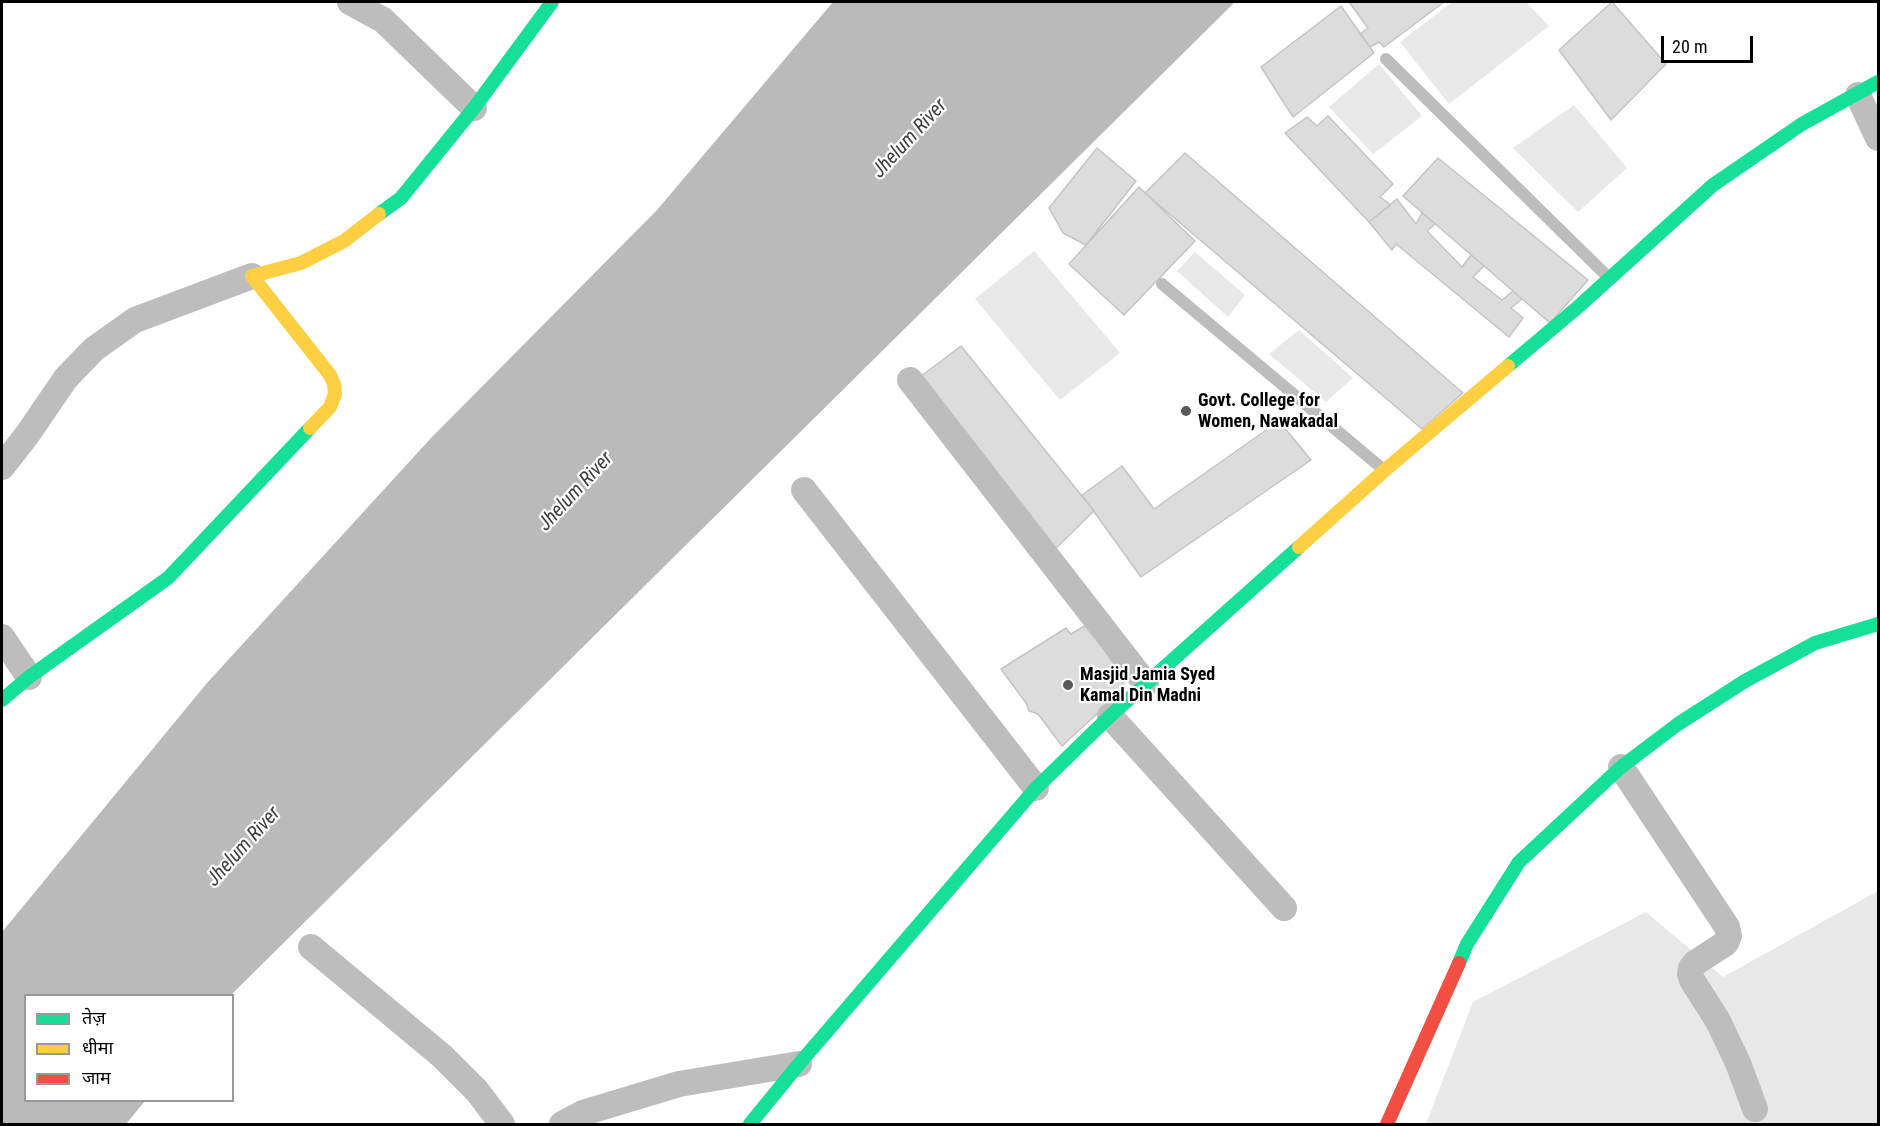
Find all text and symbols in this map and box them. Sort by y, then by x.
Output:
scale bar [1664,24,1756,62]
text: 20 m [1672,36,1707,57]
water label: Jhelum River [868,95,952,183]
place label: Govt. College for Women, Nawakadal [1198,390,1338,432]
marker: Govt. College for Women, Nawakadal [1179,404,1193,418]
water label: Jhelum River [534,448,618,536]
place label: Masjid Jamia Syed Kamal Din Madni [1080,664,1215,706]
marker: Masjid Jamia Syed Kamal Din Madni [1061,678,1075,692]
water label: Jhelum River [202,802,286,892]
legend [24,994,234,1102]
text: तेज़ [82,1007,106,1028]
text: धीमा [82,1037,113,1058]
text: जाम [82,1067,111,1088]

